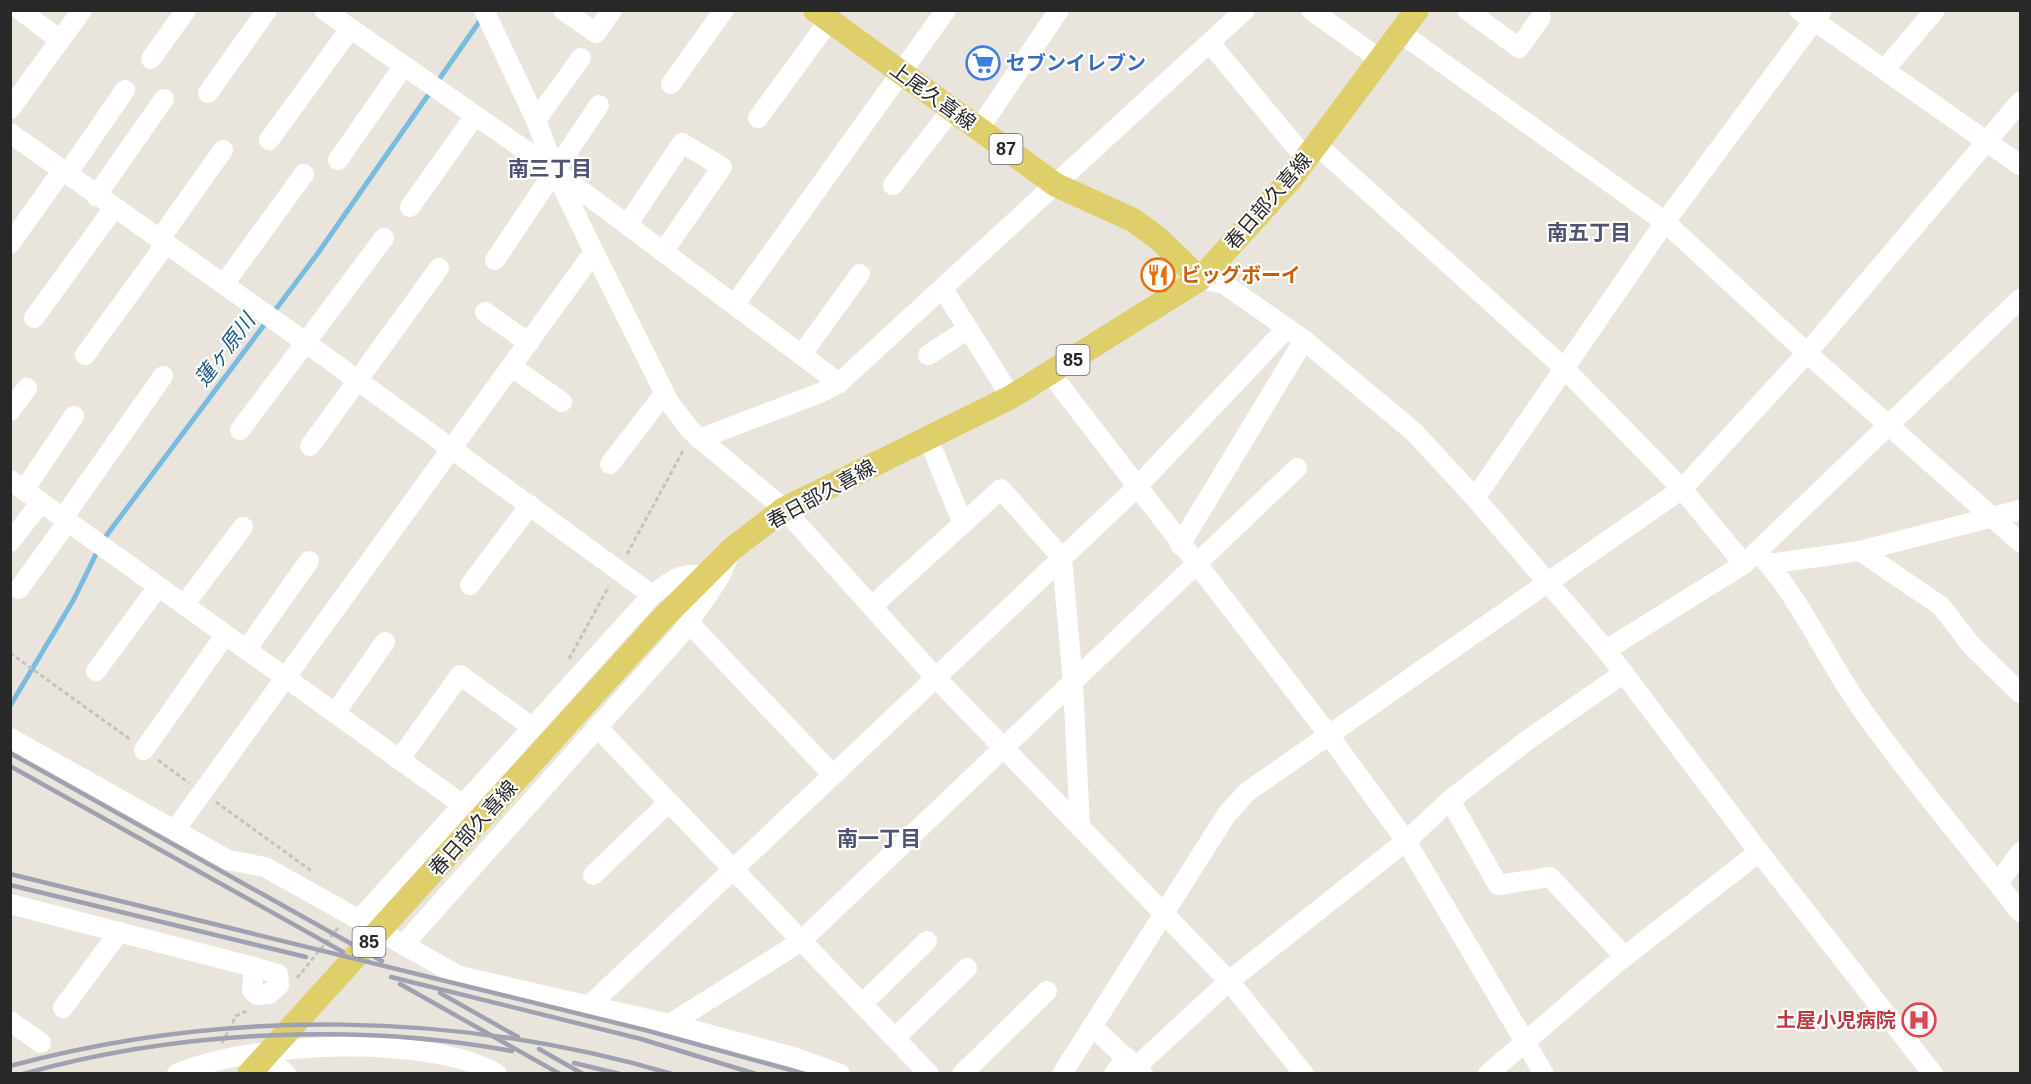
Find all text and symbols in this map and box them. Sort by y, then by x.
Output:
supermarket icon: セブンイレブン [965,45,1001,81]
place label: セブンイレブン [1006,52,1146,74]
street label: 上尾久喜線 [886,58,980,134]
road number: 87 [990,134,1022,164]
street label: 春日部久喜線 [1220,149,1316,253]
district label: 南三丁目 [508,157,592,180]
district label: 南五丁目 [1547,221,1631,244]
restaurant icon: ビッグボーイ [1140,257,1176,293]
place label: ビッグボーイ [1181,264,1301,286]
water label: 蓮ヶ原川 [190,308,260,390]
road number: 85 [1056,345,1090,375]
street label: 春日部久喜線 [763,455,879,533]
street label: 春日部久喜線 [425,776,521,880]
district label: 南一丁目 [837,827,921,850]
road number: 85 [352,927,386,957]
hospital icon: 土屋小児病院 [1901,1002,1937,1038]
place label: 土屋小児病院 [1776,1009,1896,1031]

